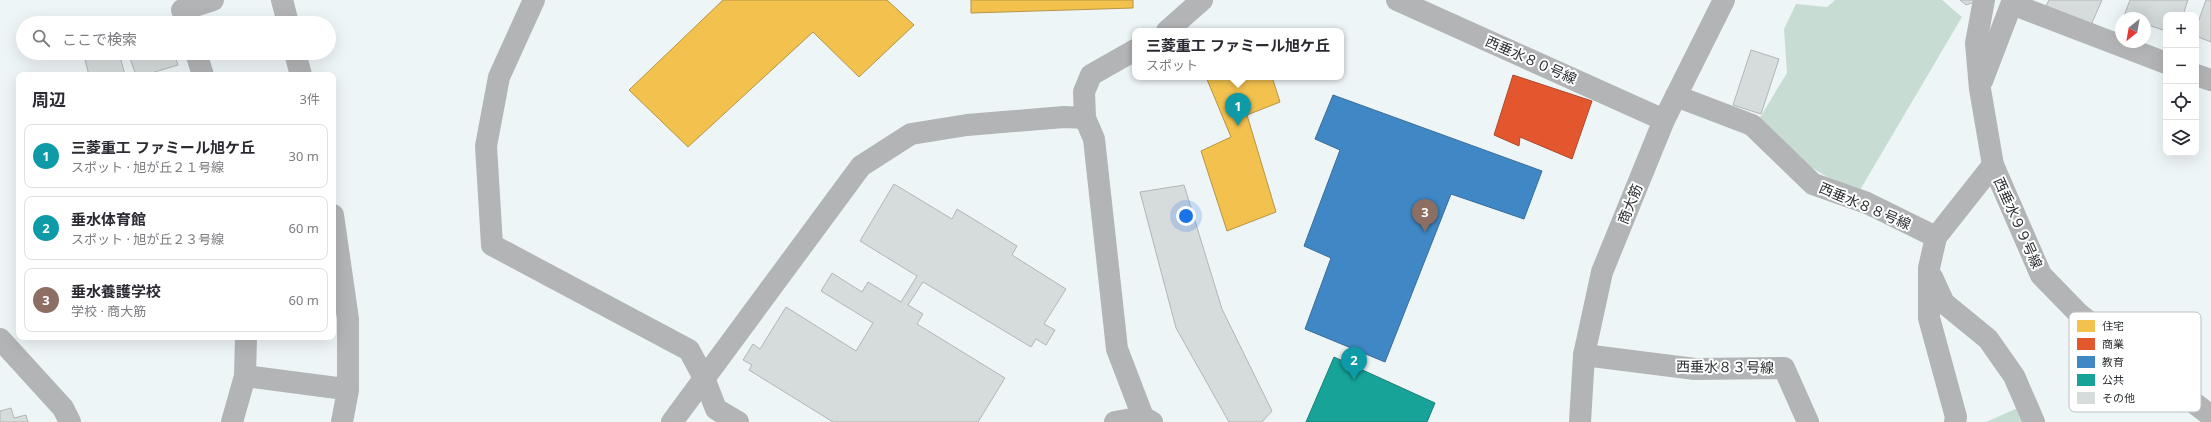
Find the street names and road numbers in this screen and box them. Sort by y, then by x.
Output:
street label: 西垂水８０号線 [1483,31,1580,88]
street label: 西垂水９９号線 [1990,174,2047,271]
street label: 西垂水８８号線 [1816,178,1914,233]
street label: 商大筋 [1613,181,1646,227]
street label: 西垂水８３号線 [1676,356,1774,377]

